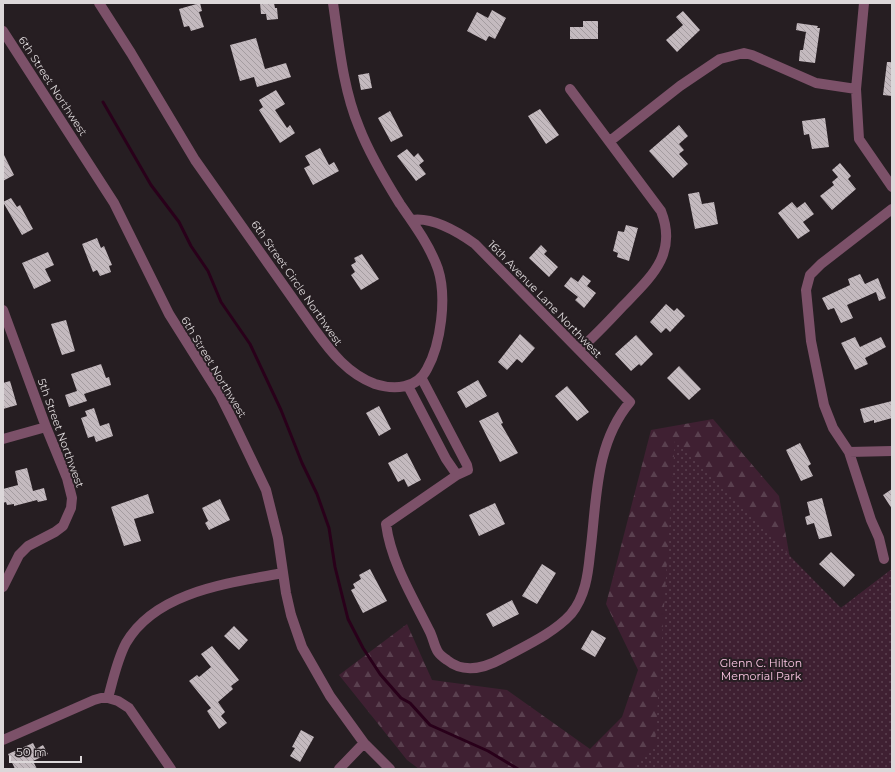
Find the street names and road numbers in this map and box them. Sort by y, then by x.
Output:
street label: 6th Street Northwest [16,34,91,139]
street label: 6th Street Circle Northwest [248,218,346,349]
street label: 16th Avenue Lane Northwest [485,237,605,361]
street label: 6th Street Northwest [178,314,250,421]
street label: 5th Street Northwest [35,376,87,490]

